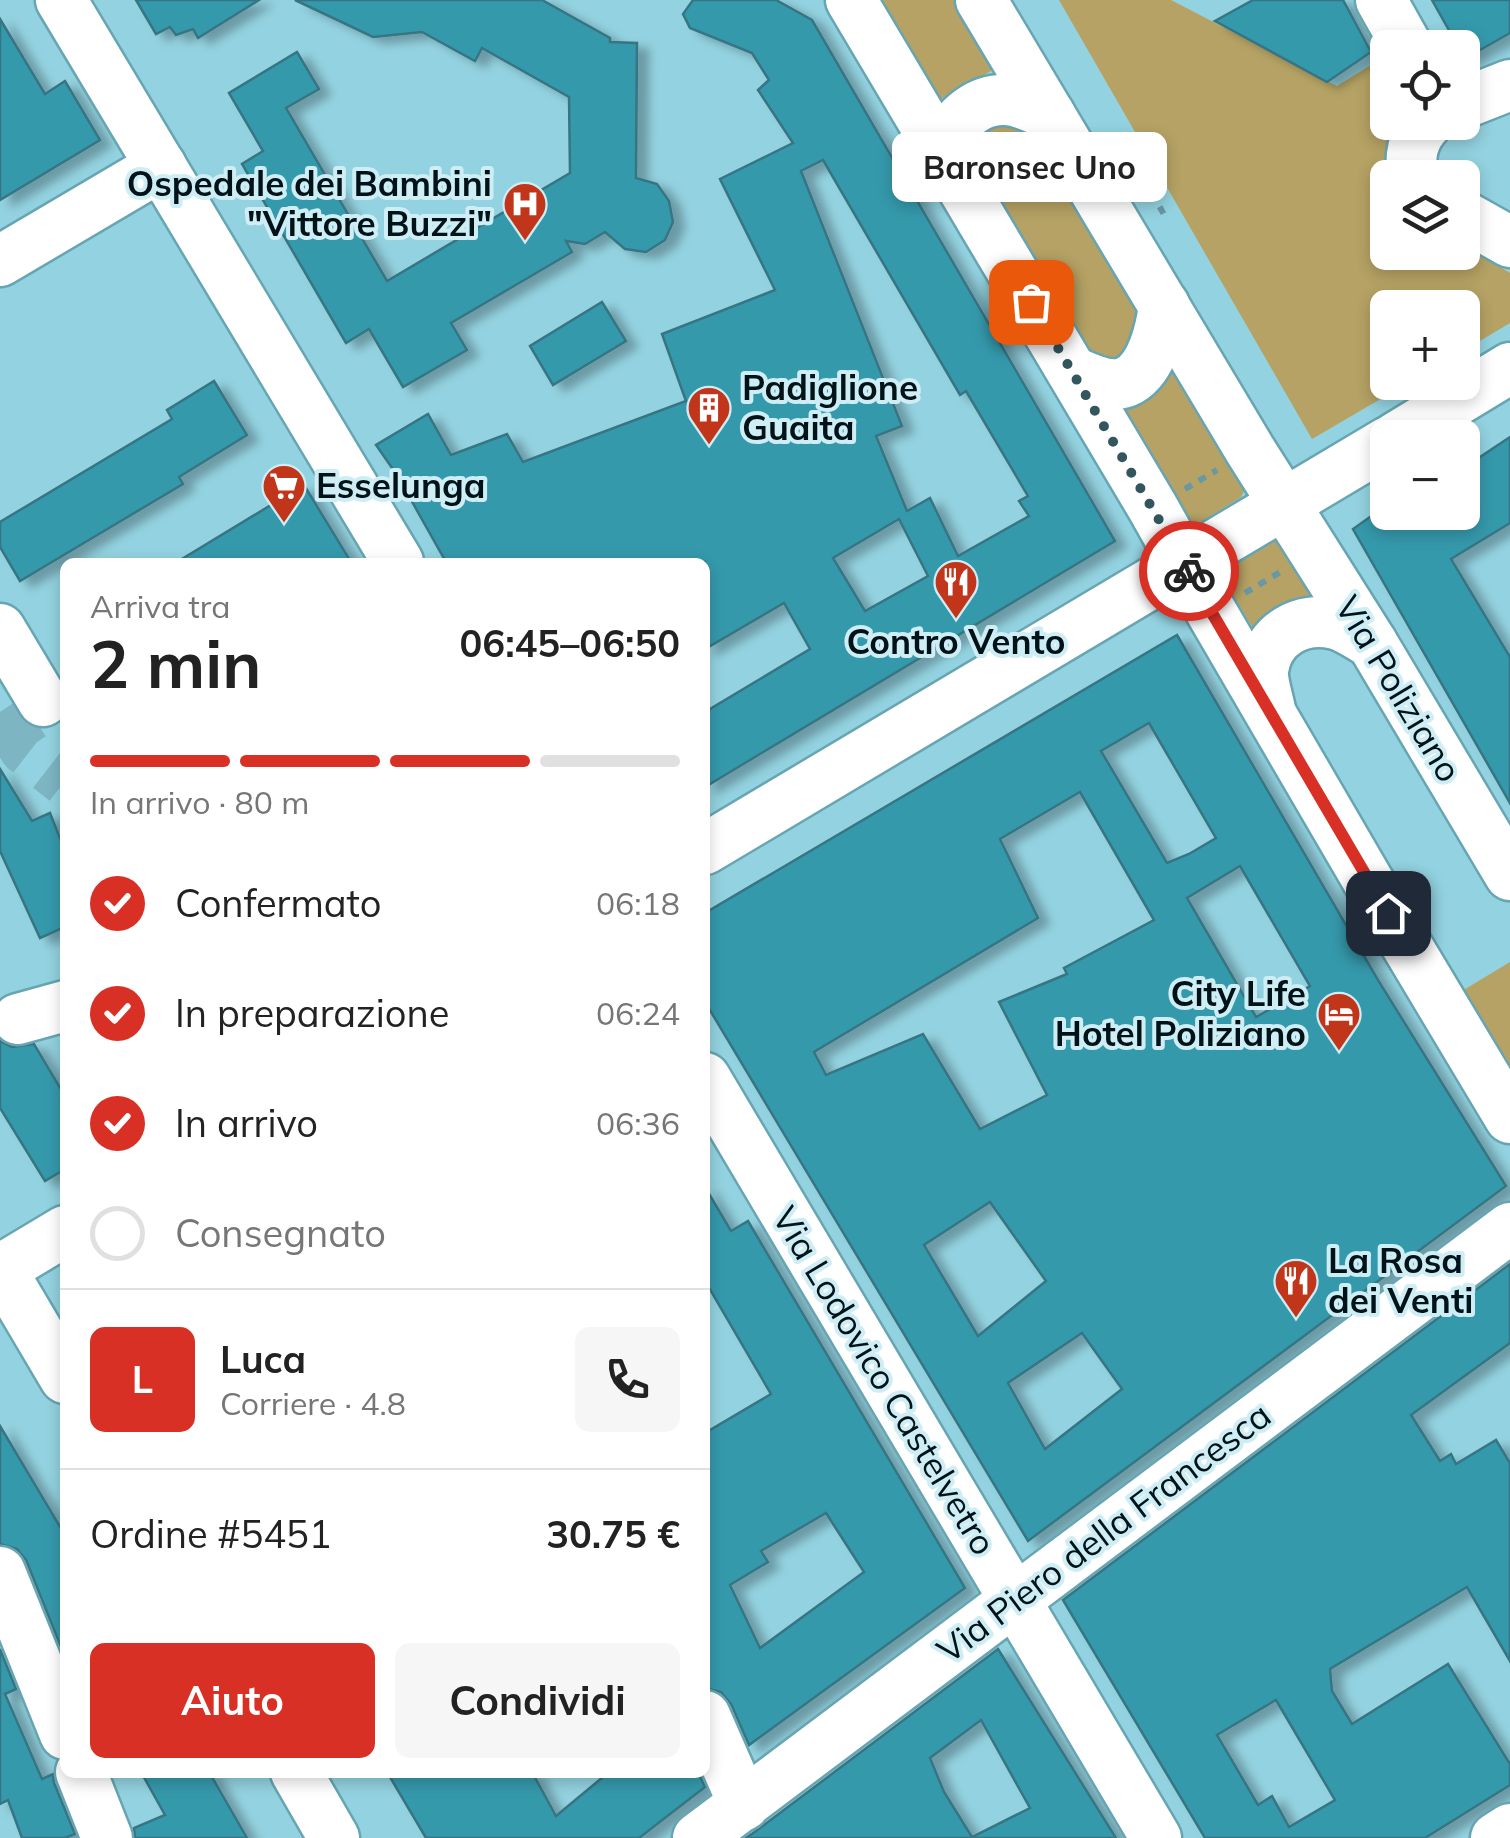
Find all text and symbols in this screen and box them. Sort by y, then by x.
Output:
map controls [1370,30,1480,530]
button: locate [1370,30,1480,140]
callout: Baronsec Uno [894,132,1168,202]
text: Baronsec Uno [923,147,1136,187]
button: layers [1370,160,1480,270]
place label: Ospedale dei Bambini "Vittore Buzzi" [127,161,492,245]
hospital icon: Ospedale dei Bambini "Vittore Buzzi" [502,181,548,242]
pin [989,260,1074,345]
icon: bag [1004,275,1059,330]
button: + [1370,290,1480,400]
place label: Padiglione Guaita [742,365,918,449]
building icon: Padiglione Guaita [686,385,732,446]
button: − [1370,420,1480,530]
supermarket icon: Esselunga [261,463,307,524]
place label: Esselunga [316,463,485,507]
courier [1139,521,1239,621]
icon: bike [1162,544,1217,599]
restaurant icon: Contro Vento [933,559,979,620]
text: Arriva tra [90,586,230,626]
street label: Via Poliziano [1326,587,1472,790]
text: 06:45–06:50 [460,619,680,667]
place label: Contro Vento [847,619,1065,663]
text: 2 min [90,623,261,704]
text: In arrivo · 80 m [90,782,309,822]
pin [1346,871,1431,956]
icon: check [90,876,145,931]
text: Confermato [175,879,381,927]
text: 06:18 [596,883,680,923]
icon: home [1361,886,1416,941]
place label: City Life Hotel Poliziano [1055,971,1306,1055]
icon: check [90,986,145,1041]
text: In preparazione [175,989,449,1037]
hotel icon: City Life Hotel Poliziano [1316,991,1362,1052]
text: 06:24 [596,993,680,1033]
icon: check [90,1096,145,1151]
text: In arrivo [175,1099,318,1147]
text: 06:36 [596,1103,680,1143]
street label: Via Lodovico Castelvetro [763,1198,1006,1563]
text: Consegnato [175,1209,386,1257]
place label: La Rosa dei Venti [1328,1238,1473,1322]
restaurant icon: La Rosa dei Venti [1273,1258,1319,1319]
button: phone [575,1327,680,1432]
text: Luca [220,1335,306,1383]
text: L [132,1355,153,1403]
text: Corriere · 4.8 [220,1383,406,1423]
street label: Via Piero della Francesca [928,1392,1279,1672]
text: Ordine #5451 [90,1510,332,1558]
text: 30.75 € [546,1510,680,1558]
button: Aiuto [90,1643,375,1758]
button: Condividi [395,1643,680,1758]

